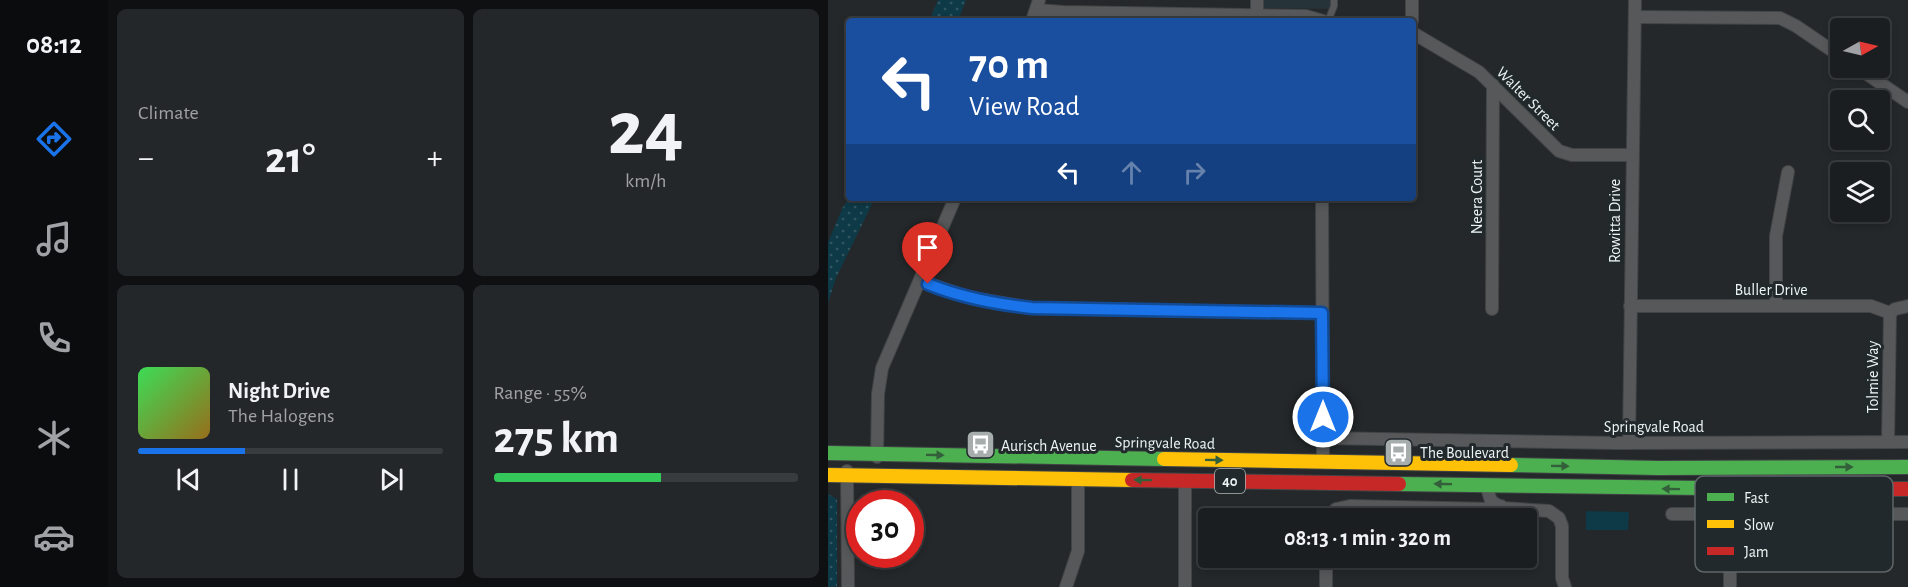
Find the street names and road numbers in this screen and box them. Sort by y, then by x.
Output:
street label: Walter Street [1493,64,1563,134]
street label: Neera Court [1469,160,1485,234]
street label: Rowitta Drive [1607,179,1623,263]
street label: Buller Drive [1734,282,1808,298]
street label: Tolmie Way [1865,340,1882,413]
street label: Springvale Road [1604,419,1704,435]
street label: Springvale Road [1115,434,1215,452]
road number: 40 [1215,469,1245,493]

